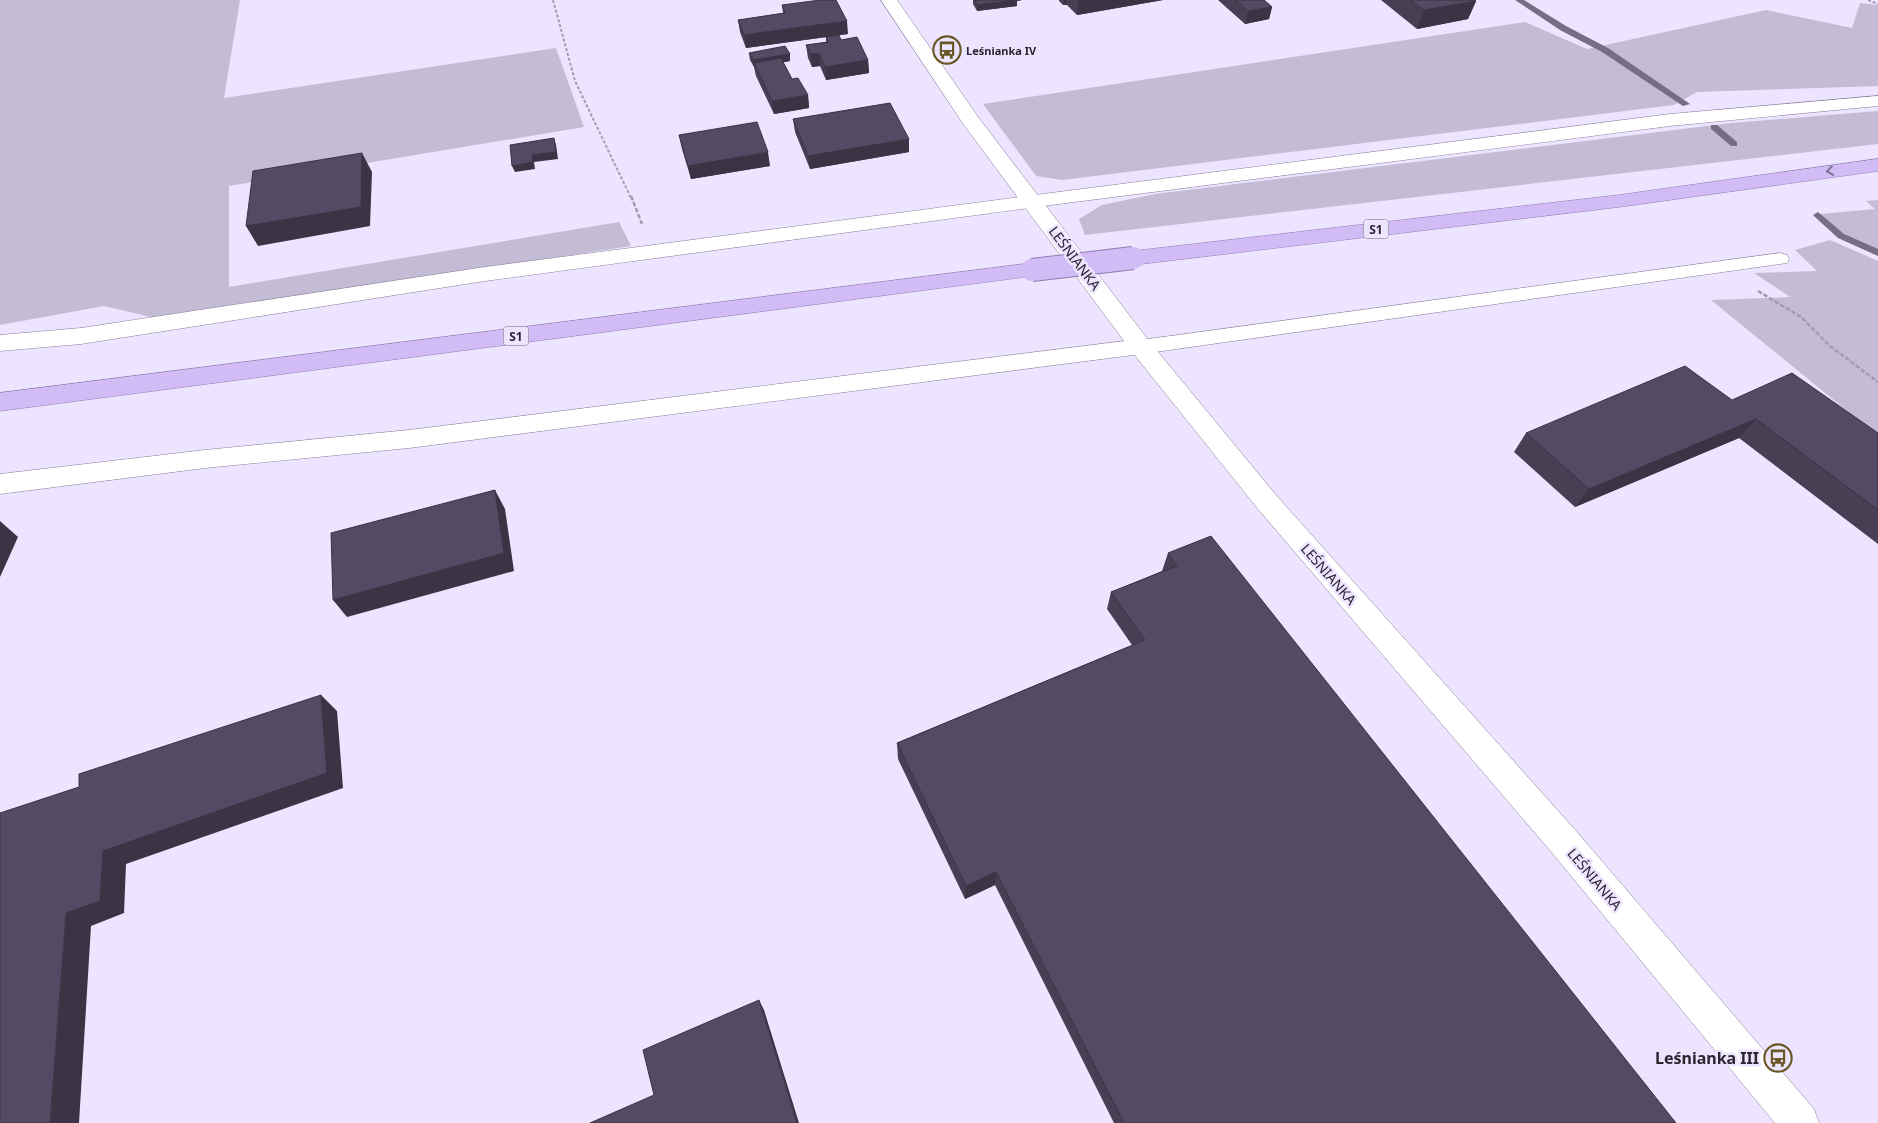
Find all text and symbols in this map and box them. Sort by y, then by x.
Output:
bus stop icon: Leśnianka IV [932,35,962,65]
place label: Leśnianka IV [966,43,1037,58]
one-way arrow [1825,166,1834,176]
road number: S1 [1364,220,1388,238]
street label: LEŚNIANKA [1045,222,1105,294]
road number: S1 [504,326,528,346]
street label: LEŚNIANKA [1297,539,1361,609]
street label: LEŚNIANKA [1563,844,1627,914]
bus stop icon: Leśnianka III [1763,1043,1793,1073]
place label: Leśnianka III [1655,1047,1759,1069]

